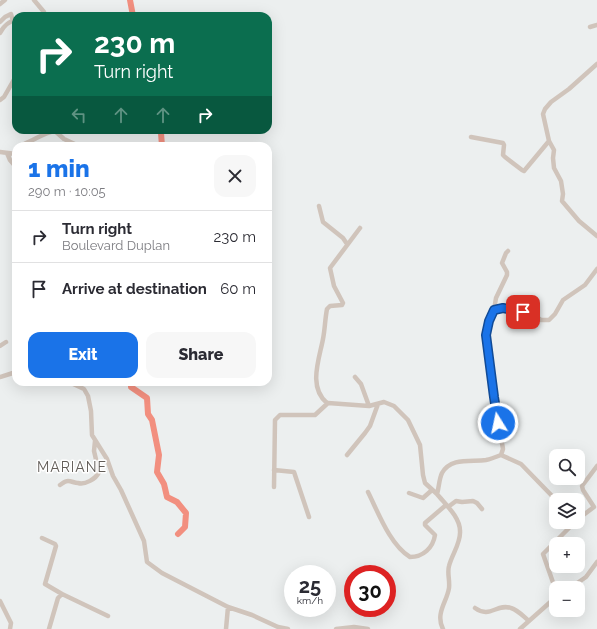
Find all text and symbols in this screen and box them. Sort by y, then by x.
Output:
text: 230 m [94,27,175,60]
icon: right [28,28,80,80]
text: Turn right [94,61,173,82]
icon: left [68,104,90,126]
icon: ahead [110,104,132,126]
icon: ahead [152,104,174,126]
icon: right [194,104,216,126]
text: 1 min [28,154,90,183]
button: close [214,155,256,197]
text: 290 m · 10:05 [28,184,106,199]
text: Turn right [62,220,132,238]
icon: right [28,226,50,248]
text: 230 m [213,228,256,246]
text: Boulevard Duplan [62,238,170,253]
icon: arrive [28,278,50,300]
text: Arrive at destination [62,280,207,298]
text: 60 m [220,280,256,298]
pin [506,295,540,329]
icon: arrive [512,301,534,323]
button: Exit [28,332,138,378]
button: Share [146,332,256,378]
position arrow [477,402,519,444]
map controls [549,449,585,617]
button: search [549,449,585,485]
district label: MARIANE [37,459,107,475]
button: layers [549,493,585,529]
button: + [549,537,585,573]
speed limit sign: 30 [344,565,396,617]
text: 25 [299,574,321,598]
button: − [549,581,585,617]
text: km/h [297,595,323,606]

